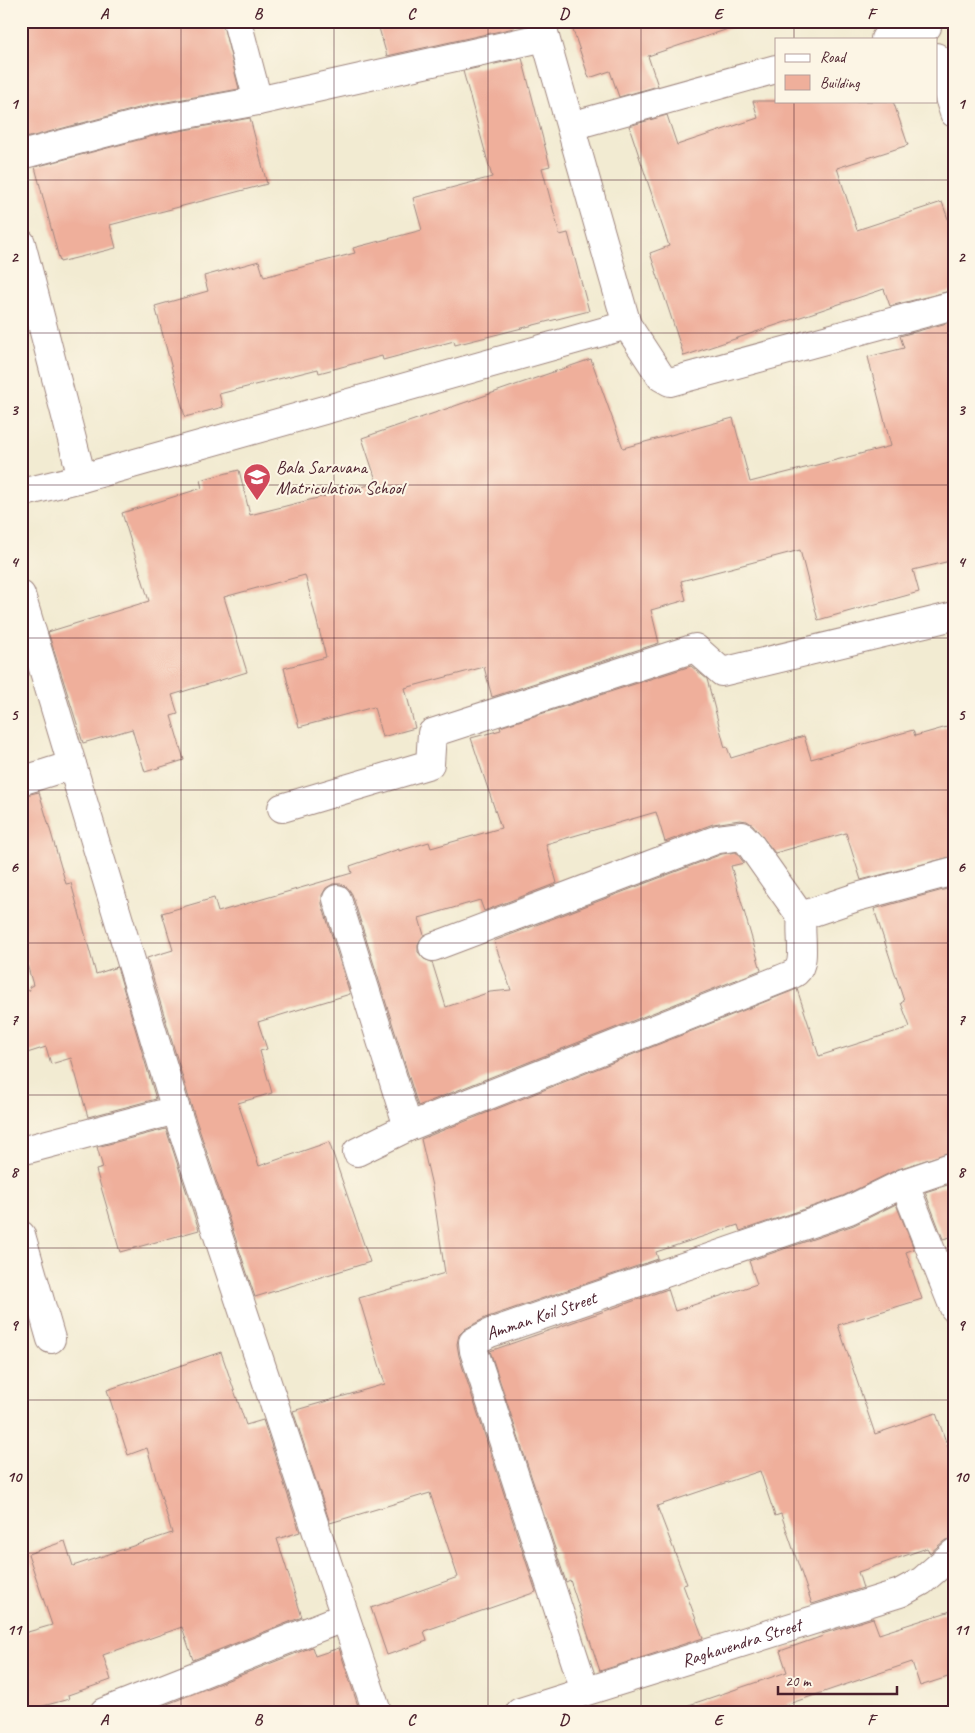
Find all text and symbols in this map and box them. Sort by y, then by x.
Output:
text: A [100,4,110,24]
text: B [254,4,264,24]
text: C [407,4,417,24]
text: D [559,4,570,24]
text: E [714,4,725,24]
text: F [867,4,878,24]
legend [775,38,938,102]
text: Road [820,48,847,67]
text: Building [820,74,860,93]
text: 1 [10,94,19,114]
text: 1 [957,94,966,114]
text: 2 [10,247,19,267]
text: 2 [957,247,966,267]
text: 3 [10,400,19,420]
text: 3 [957,400,966,420]
place label: Bala Saravana Matriculation School [276,456,407,499]
school or university icon: Bala Saravana Matriculation School [242,462,272,501]
text: 4 [10,552,19,572]
text: 4 [957,552,966,572]
text: 5 [11,705,20,725]
text: 5 [958,705,967,725]
text: 6 [10,857,19,877]
text: 6 [957,857,966,877]
text: 7 [10,1010,19,1030]
text: 7 [957,1010,966,1030]
text: 8 [10,1162,19,1182]
text: 8 [957,1162,966,1182]
street label: Amman Koil Street [483,1286,601,1344]
text: 9 [10,1315,19,1335]
text: 9 [957,1315,966,1335]
text: 10 [7,1467,23,1487]
text: 10 [954,1467,970,1487]
street label: Raghavendra Street [679,1613,807,1672]
text: 11 [7,1620,23,1640]
text: 11 [954,1620,970,1640]
scale bar [778,1663,896,1695]
text: 20 m [785,1672,812,1691]
text: A [100,1710,110,1730]
text: B [254,1710,264,1730]
text: C [407,1710,417,1730]
text: D [559,1710,570,1730]
text: E [714,1710,725,1730]
text: F [867,1710,878,1730]

